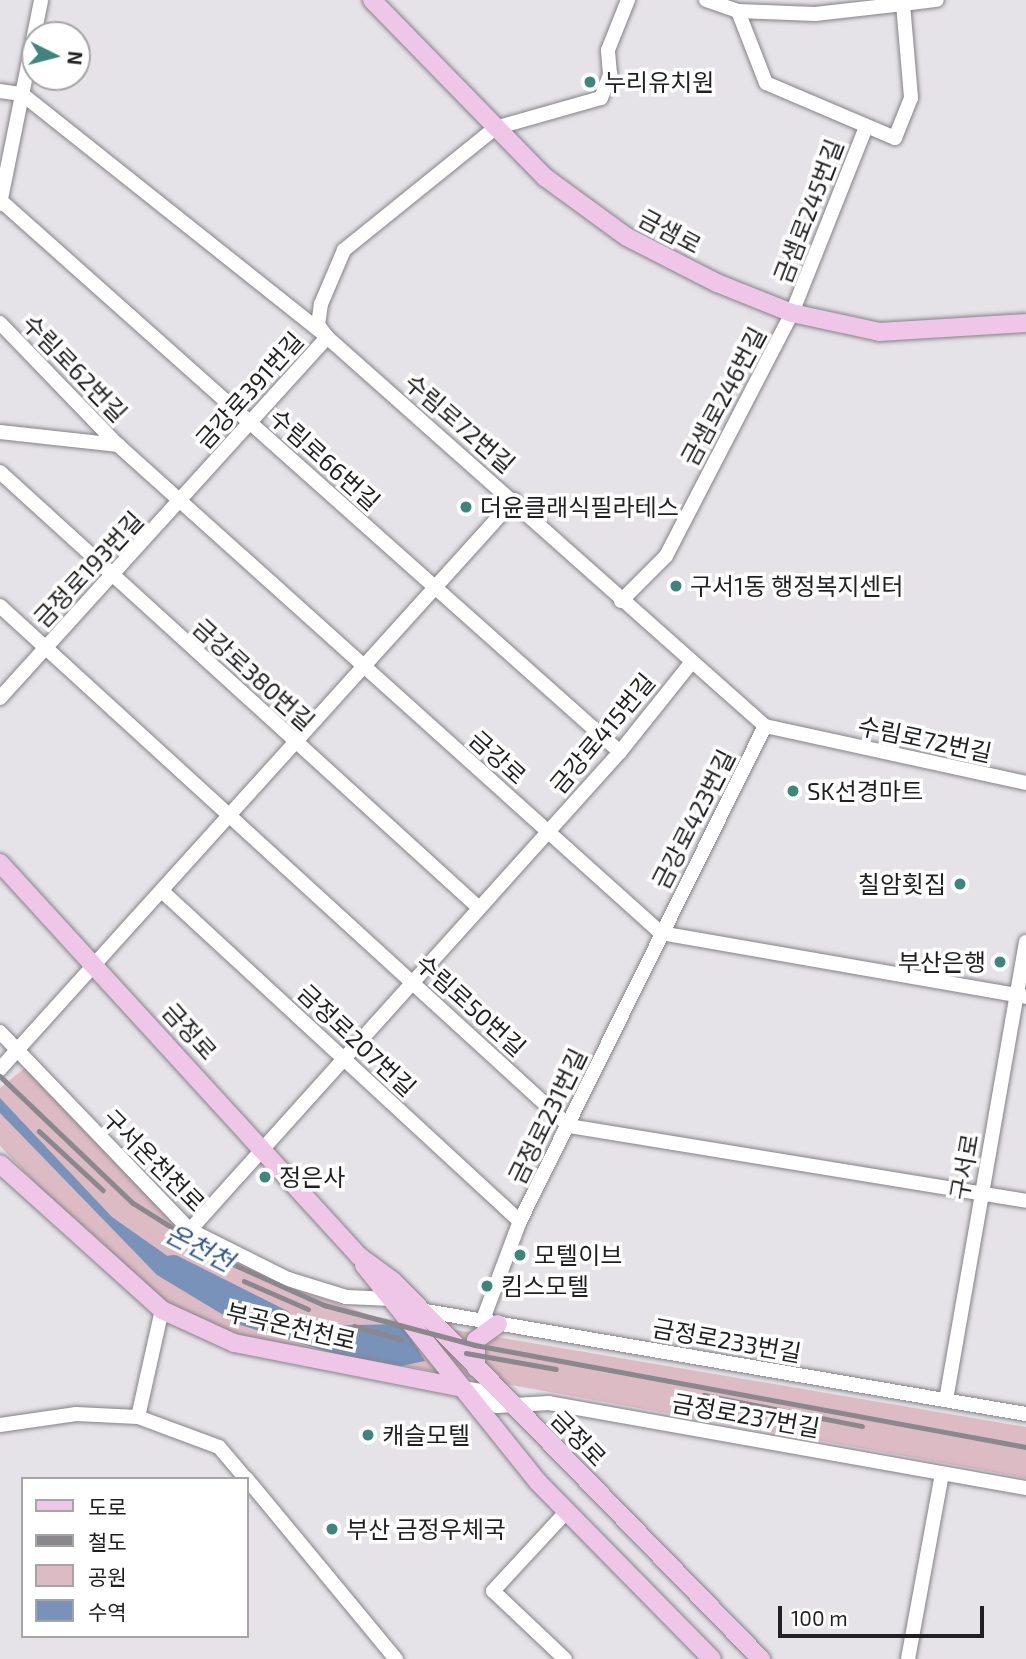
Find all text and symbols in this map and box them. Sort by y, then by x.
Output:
north arrow [21,21,91,91]
text: N [63,50,88,66]
place label: 누리유치원 [604,68,714,96]
marker: 누리유치원 [582,74,598,90]
street label: 금샘로245번길 [767,135,849,287]
street label: 금샘로 [634,203,706,259]
street label: 수림로62번길 [17,309,133,427]
street label: 금샘로246번길 [675,322,771,470]
street label: 금강로391번길 [189,326,309,454]
street label: 수림로72번길 [399,367,521,479]
street label: 수림로66번길 [264,402,386,516]
place label: 더윤클래식필라테스 [480,493,679,521]
marker: 더윤클래식필라테스 [458,499,474,515]
street label: 금정로193번길 [27,505,149,633]
place label: 구서1동 행정복지센터 [690,572,904,600]
marker: 구서1동 행정복지센터 [668,578,684,594]
street label: 금강로380번길 [188,612,320,736]
street label: 금강로415번길 [544,667,660,799]
street label: 수림로72번길 [855,711,995,767]
street label: 금강로 [464,724,532,790]
street label: 금강로423번길 [646,745,740,893]
place label: SK선경마트 [807,777,923,805]
marker: SK선경마트 [785,783,801,799]
place label: 칠암횟집 [858,870,946,898]
marker: 칠암횟집 [952,876,968,892]
street label: 수림로50번길 [410,948,532,1062]
place label: 부산은행 [898,948,986,976]
marker: 부산은행 [992,954,1008,970]
street label: 금정로207번길 [292,978,422,1102]
street label: 금정로 [157,997,223,1065]
street label: 금정로231번길 [502,1044,592,1188]
street label: 구서온천천로 [97,1103,211,1217]
street label: 구서로 [944,1132,984,1202]
place label: 정은사 [279,1163,345,1191]
marker: 정은사 [257,1169,273,1185]
water label: 온천천 [161,1217,239,1277]
place label: 모텔이브 [534,1241,622,1269]
marker: 모텔이브 [512,1247,528,1263]
place label: 킴스모텔 [501,1272,589,1300]
marker: 킴스모텔 [479,1278,495,1294]
street label: 부곡온천천로 [223,1297,359,1355]
street label: 금정로233번길 [650,1313,804,1367]
street label: 금정로237번길 [670,1388,822,1442]
street label: 금정로 [546,1404,612,1472]
place label: 캐슬모텔 [382,1421,470,1449]
marker: 캐슬모텔 [360,1427,376,1443]
legend [21,1477,248,1638]
text: 도로 [88,1494,127,1519]
place label: 부산 금정우체국 [346,1515,506,1543]
marker: 부산 금정우체국 [324,1521,340,1537]
text: 철도 [88,1529,127,1554]
text: 공원 [88,1564,127,1589]
scale bar [781,1592,988,1636]
text: 수역 [88,1599,127,1624]
text: 100 m [791,1605,848,1630]

